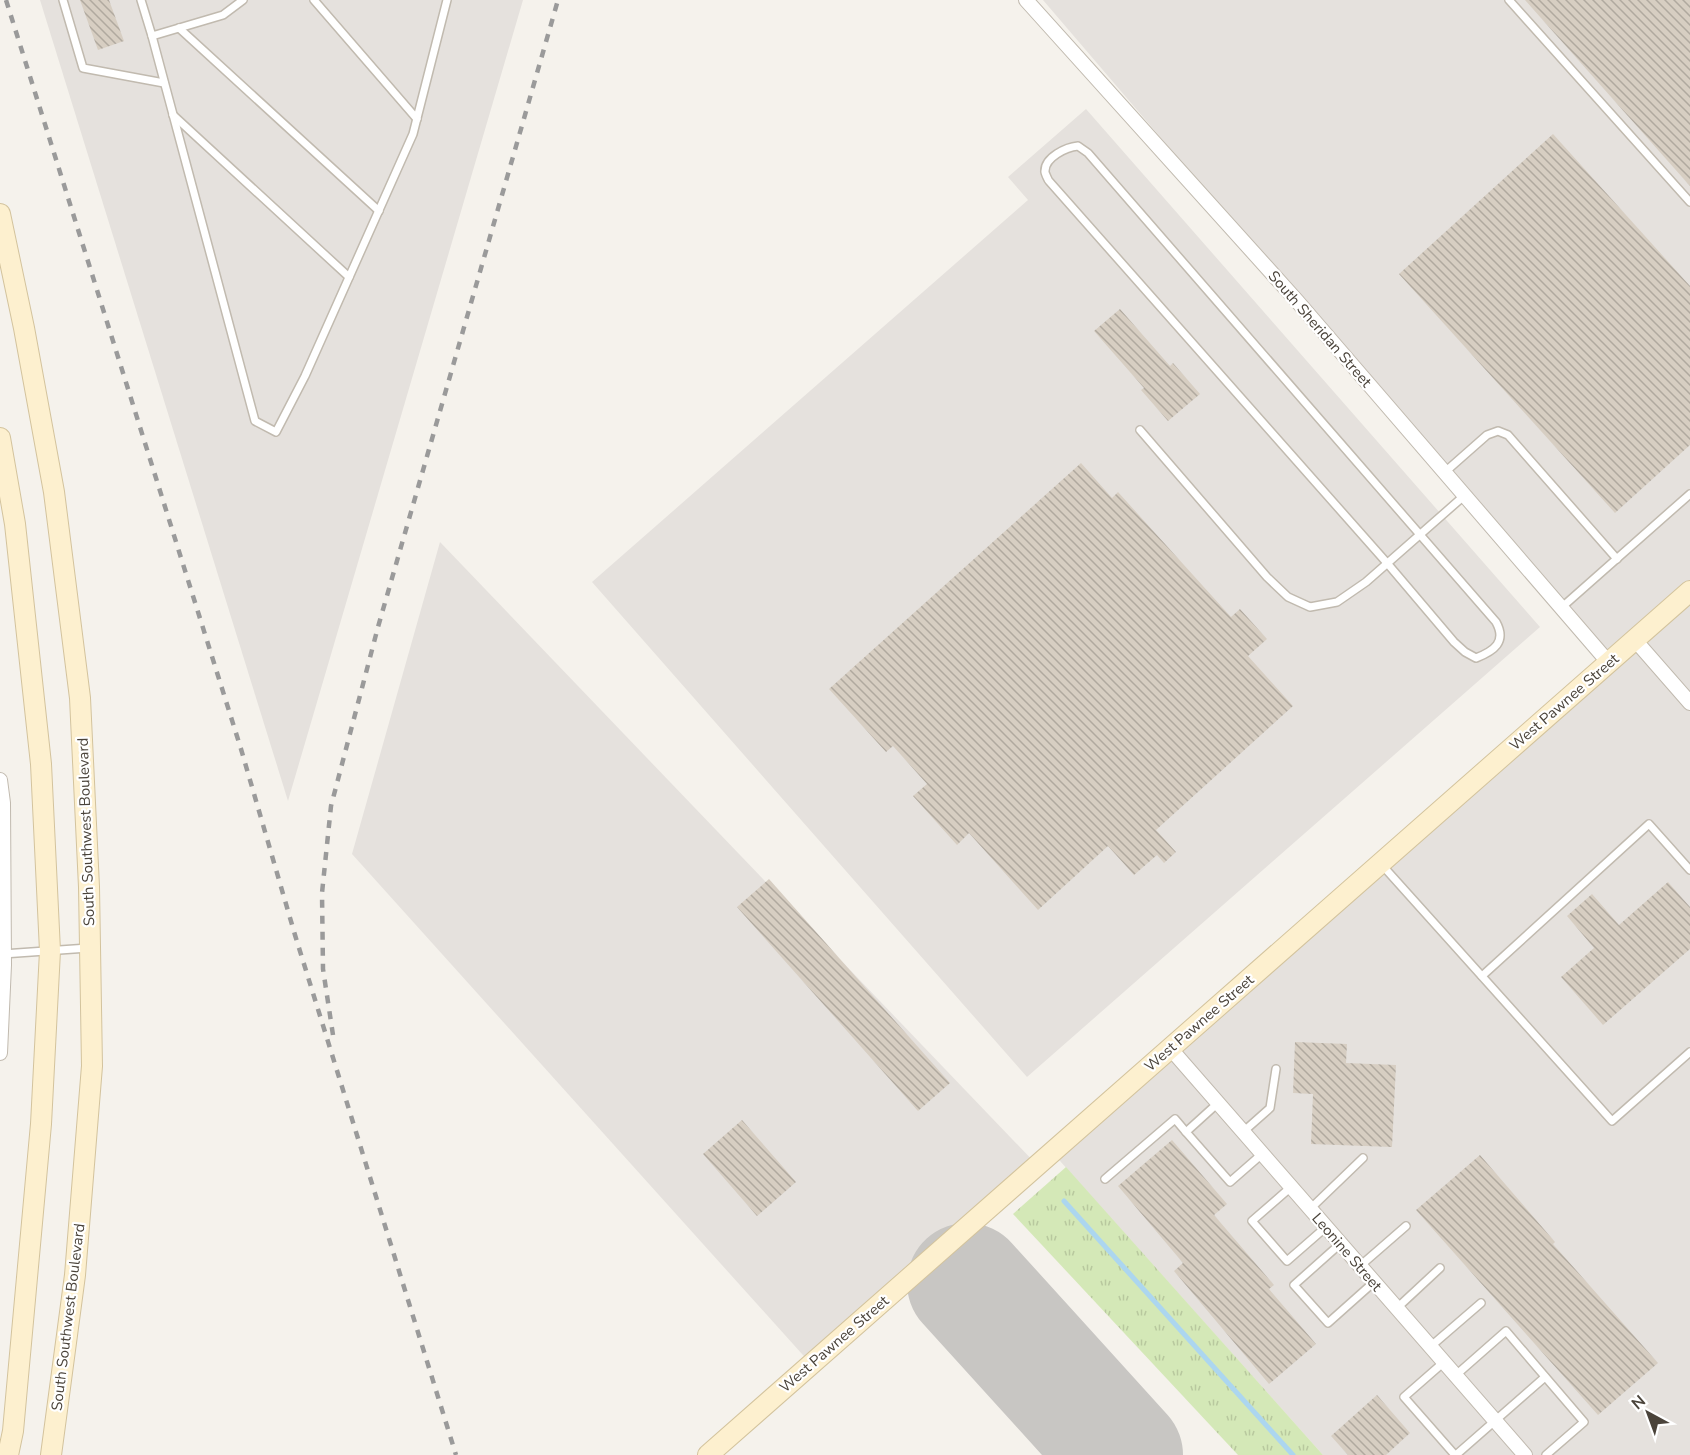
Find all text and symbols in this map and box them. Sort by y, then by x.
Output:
street label: South Sheridan Street [1264,267,1377,392]
street label: West Pawnee Street [1505,648,1623,755]
street label: South Southwest Boulevard [73,737,99,927]
street label: West Pawnee Street [1140,969,1258,1076]
street label: Leonine Street [1307,1209,1387,1296]
street label: South Southwest Boulevard [47,1222,89,1412]
street label: West Pawnee Street [775,1290,893,1397]
north arrow [1618,1383,1678,1443]
text: N [1627,1390,1651,1415]

